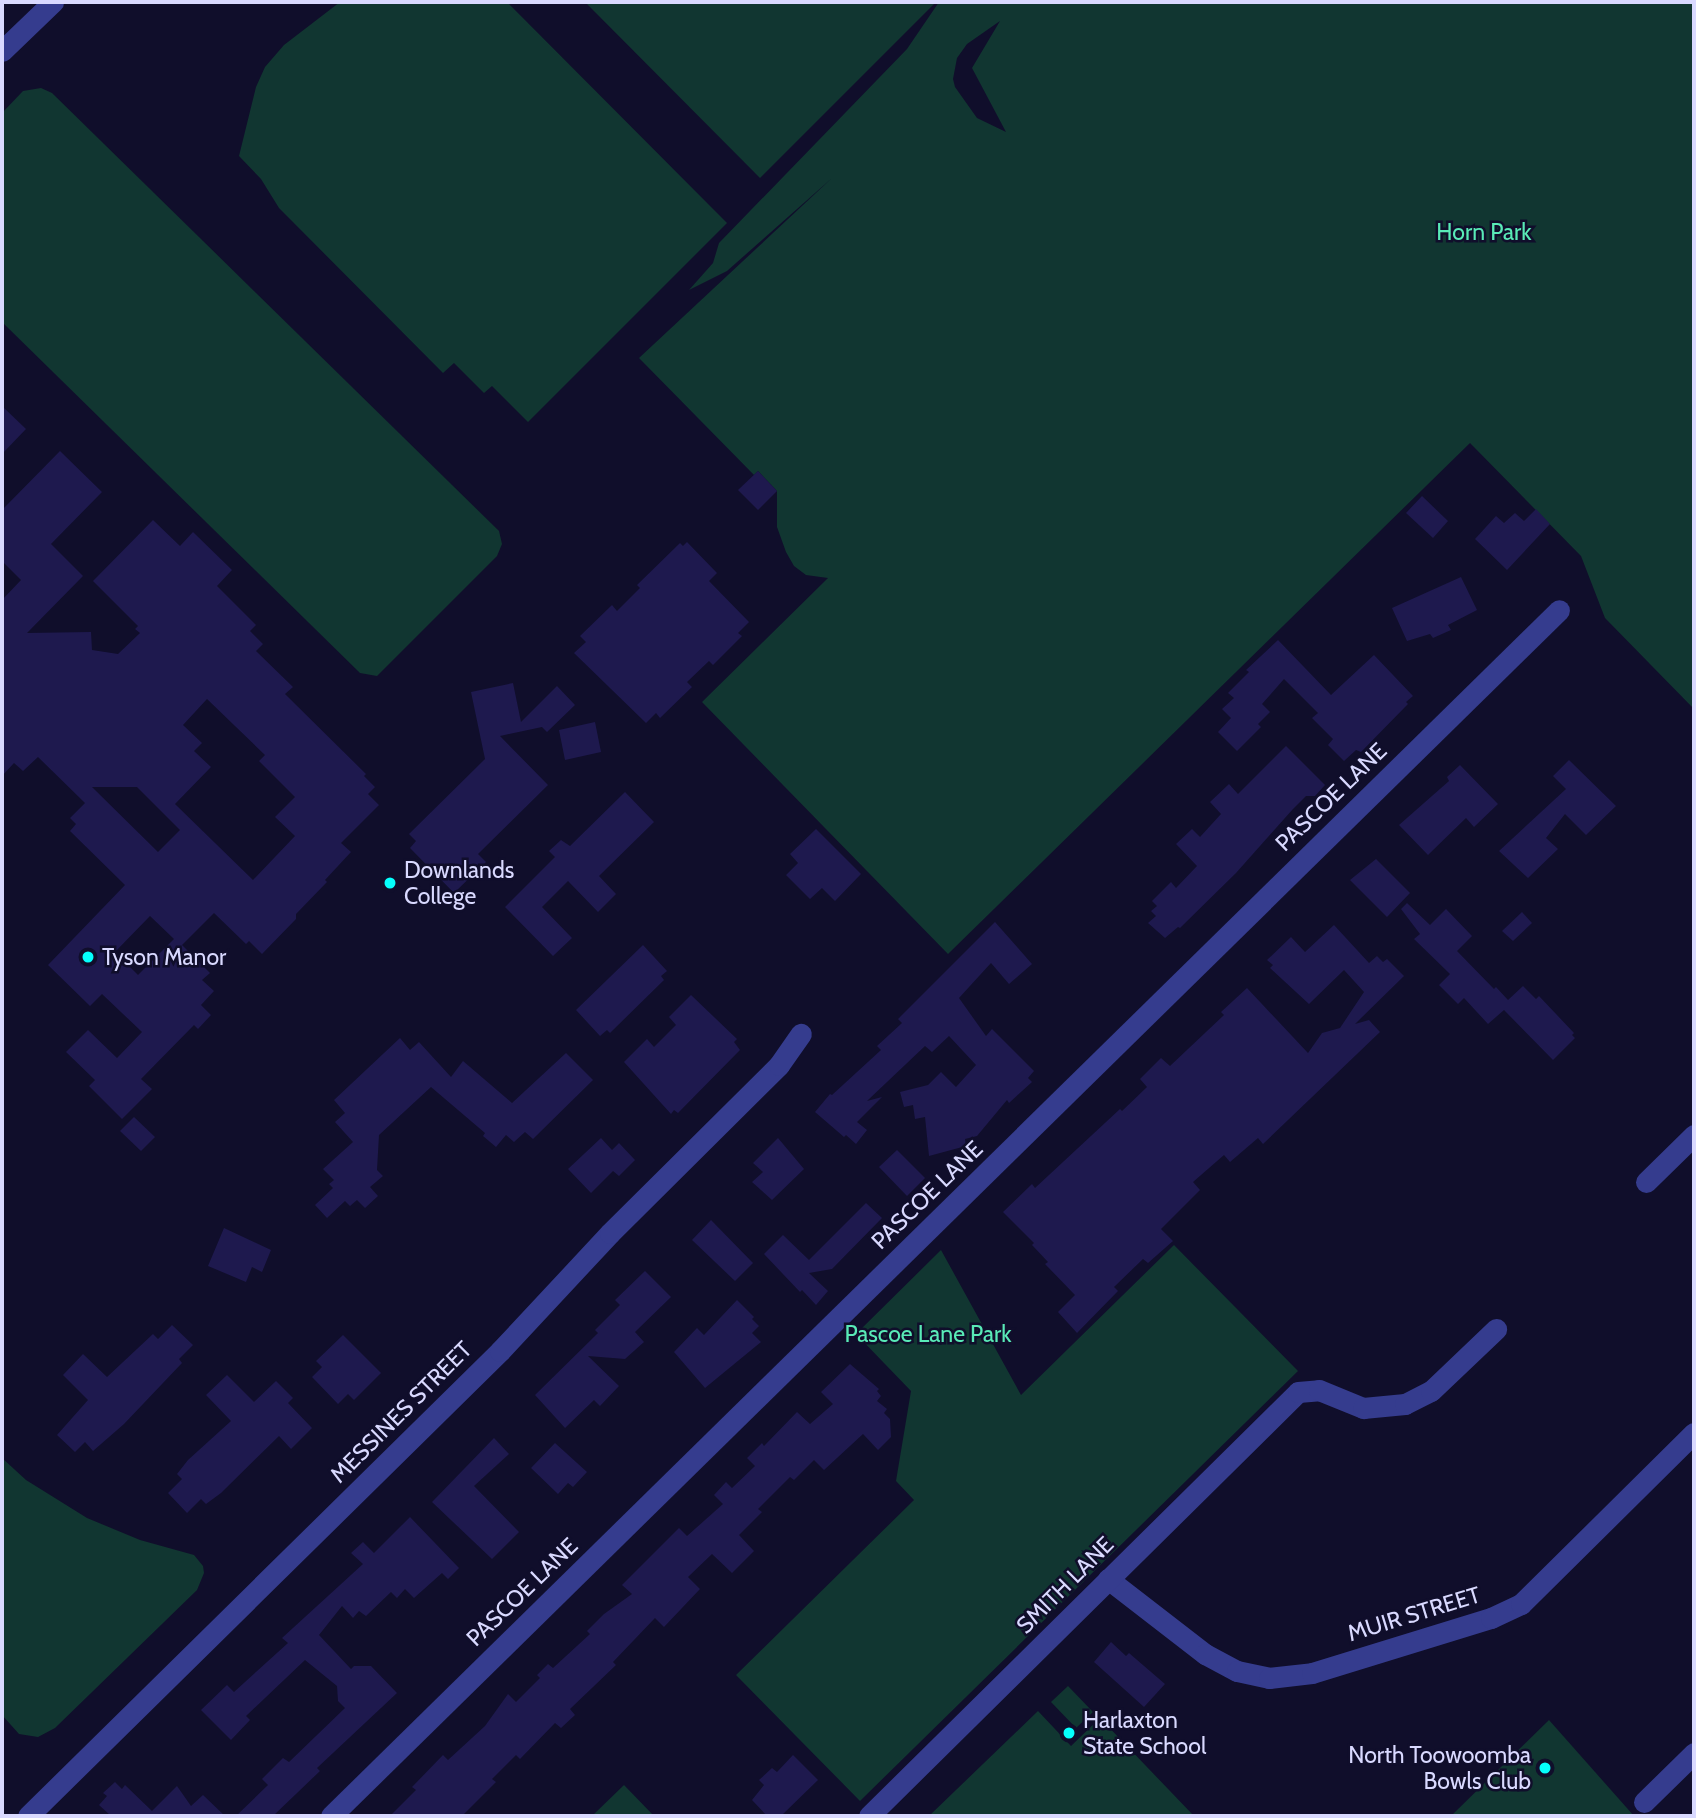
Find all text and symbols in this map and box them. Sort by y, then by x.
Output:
park label: Horn Park [1436,218,1532,246]
street label: PASCOE LANE [1270,737,1392,857]
place label: Downlands College [404,856,514,910]
marker: Downlands College [382,875,398,891]
place label: Tyson Manor [102,943,226,971]
marker: Tyson Manor [80,949,96,965]
street label: PASCOE LANE [866,1135,988,1255]
park label: Pascoe Lane Park [844,1320,1012,1348]
street label: MESSINES STREET [324,1335,478,1489]
street label: SMITH LANE [1011,1531,1119,1639]
street label: PASCOE LANE [461,1532,583,1652]
street label: MUIR STREET [1344,1581,1484,1647]
place label: Harlaxton State School [1083,1706,1206,1760]
marker: Harlaxton State School [1061,1725,1077,1741]
place label: North Toowoomba Bowls Club [1348,1741,1531,1795]
marker: North Toowoomba Bowls Club [1537,1760,1553,1776]

